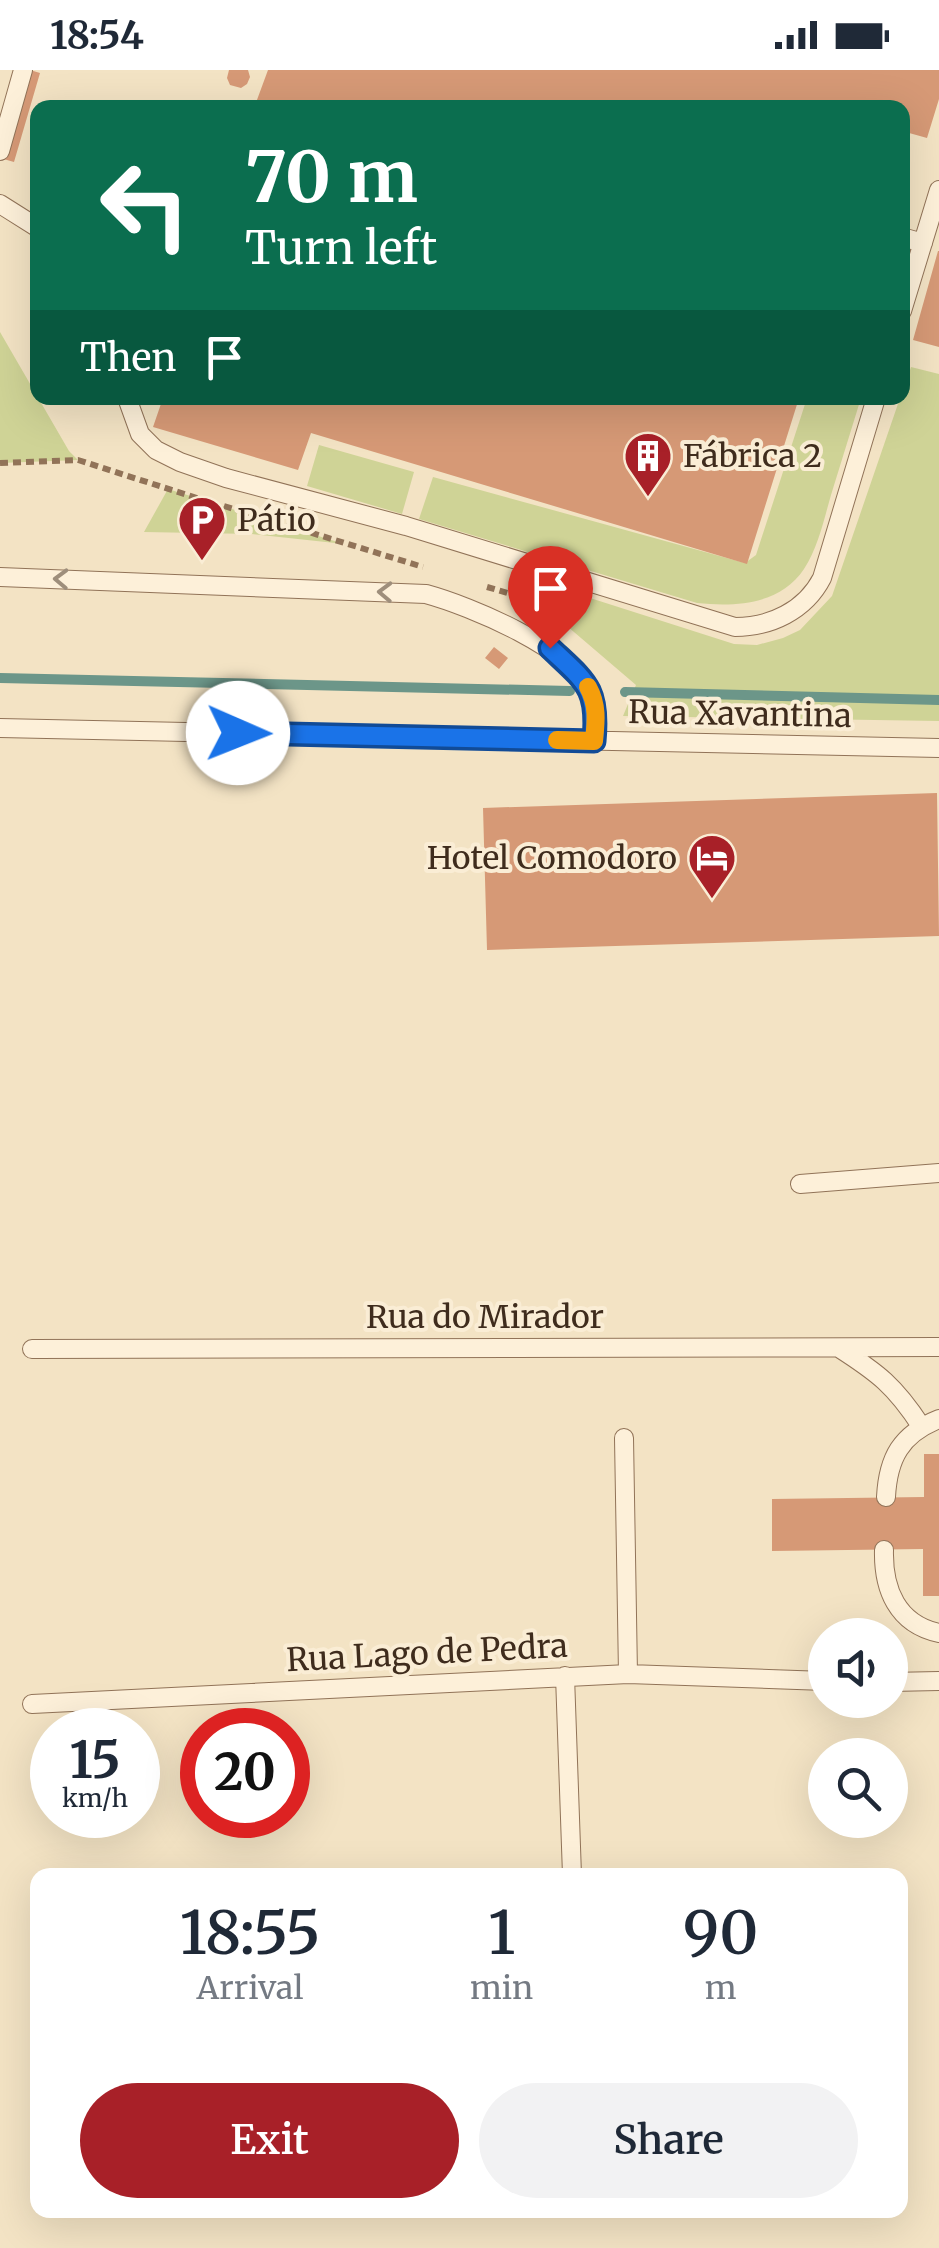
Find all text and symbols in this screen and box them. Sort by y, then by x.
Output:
text: 18:54 [50,12,144,59]
text: 70 m [245,133,418,221]
icon: left [80,140,210,270]
text: Turn left [245,220,437,276]
icon: arrive [197,330,252,385]
text: Then [80,334,177,381]
building icon: Fábrica 2 [622,430,674,498]
place label: Fábrica 2 [683,436,822,476]
parking icon: Pátio [176,494,228,562]
place label: Pátio [237,500,316,540]
pin [508,546,593,649]
icon: arrive [523,561,578,616]
one-way arrow [52,569,68,590]
one-way arrow [377,582,393,603]
position arrow [186,681,290,785]
street label: Rua Xavantina [628,692,852,736]
hotel icon: Hotel Comodoro [686,832,738,900]
place label: Hotel Comodoro [427,838,677,878]
street label: Rua do Mirador [366,1297,604,1337]
map controls [808,1618,908,1838]
button: sound [808,1618,908,1718]
street label: Rua Lago de Pedra [285,1626,569,1680]
speed limit sign: 20 [180,1708,310,1838]
text: 15 [69,1729,121,1792]
button: search [808,1738,908,1838]
text: km/h [62,1782,128,1814]
text: 18:55 [179,1895,320,1970]
text: 1 [488,1895,515,1970]
text: 90 [683,1895,758,1970]
text: Arrival [197,1968,303,2008]
text: min [470,1968,533,2008]
text: m [705,1968,737,2008]
button: Exit [80,2083,459,2198]
button: Share [479,2083,858,2198]

